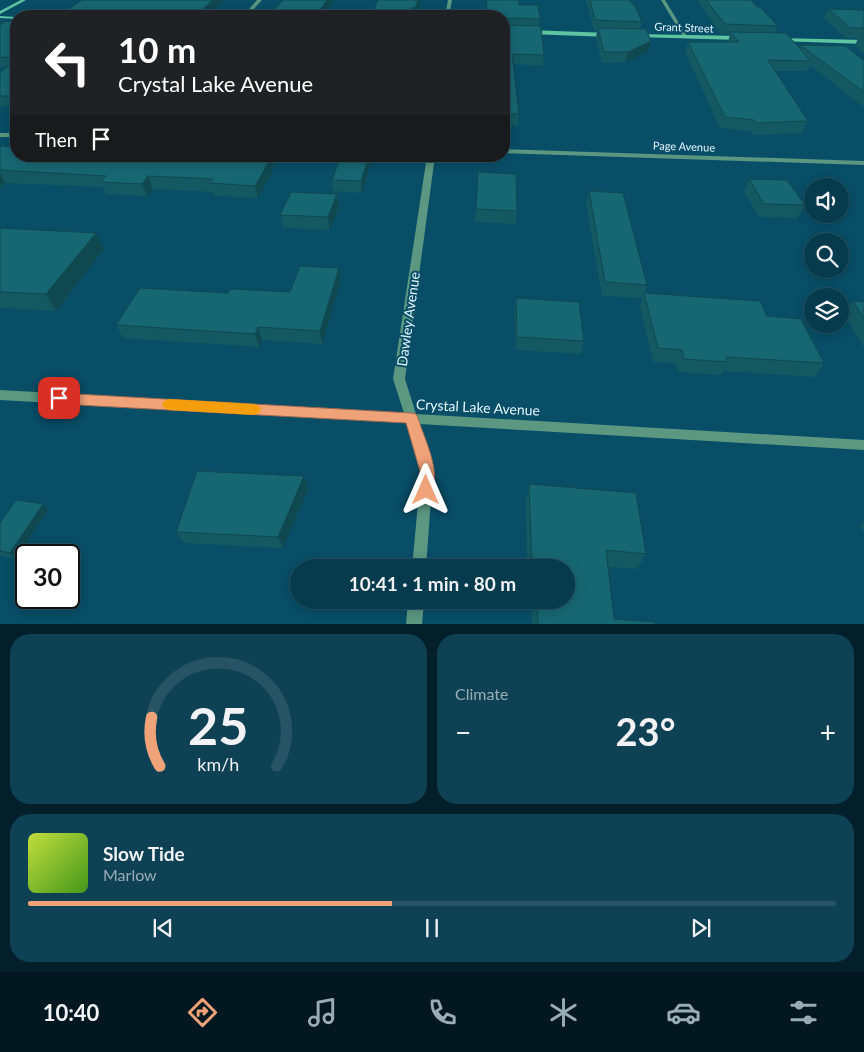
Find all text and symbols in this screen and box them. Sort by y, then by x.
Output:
street label: Grant Street [654,19,714,35]
text: 10 m [118,28,196,70]
icon: left [35,30,100,95]
text: Crystal Lake Avenue [118,70,313,97]
icon: arrive [87,125,115,153]
text: Then [35,128,77,151]
street label: Page Avenue [653,138,715,154]
map controls [804,178,849,333]
button: sound [804,178,849,223]
button: search [804,233,849,278]
street label: Dawley Avenue [393,271,423,367]
button: layers [804,288,849,333]
pin [38,377,80,419]
icon: arrive [45,384,73,412]
street label: Crystal Lake Avenue [416,395,540,419]
position arrow [399,463,451,515]
speed limit sign: 30 [15,544,80,609]
text: 10:41 · 1 min · 80 m [349,572,516,595]
text: Climate [455,684,508,703]
text: 25 [188,694,249,756]
text: 23° [616,708,675,754]
text: − [455,715,471,749]
text: + [820,715,836,749]
text: km/h [198,753,239,775]
text: Slow Tide [103,842,185,865]
text: Marlow [103,865,157,884]
icon: previous [149,914,177,942]
icon: pause [418,914,446,942]
icon: next [687,914,715,942]
icon: directions [185,995,220,1030]
icon: music [305,995,340,1030]
icon: phone [425,995,460,1030]
icon: climate [546,995,581,1030]
icon: car [666,995,701,1030]
icon: filters [786,995,821,1030]
text: 10:40 [43,999,99,1026]

